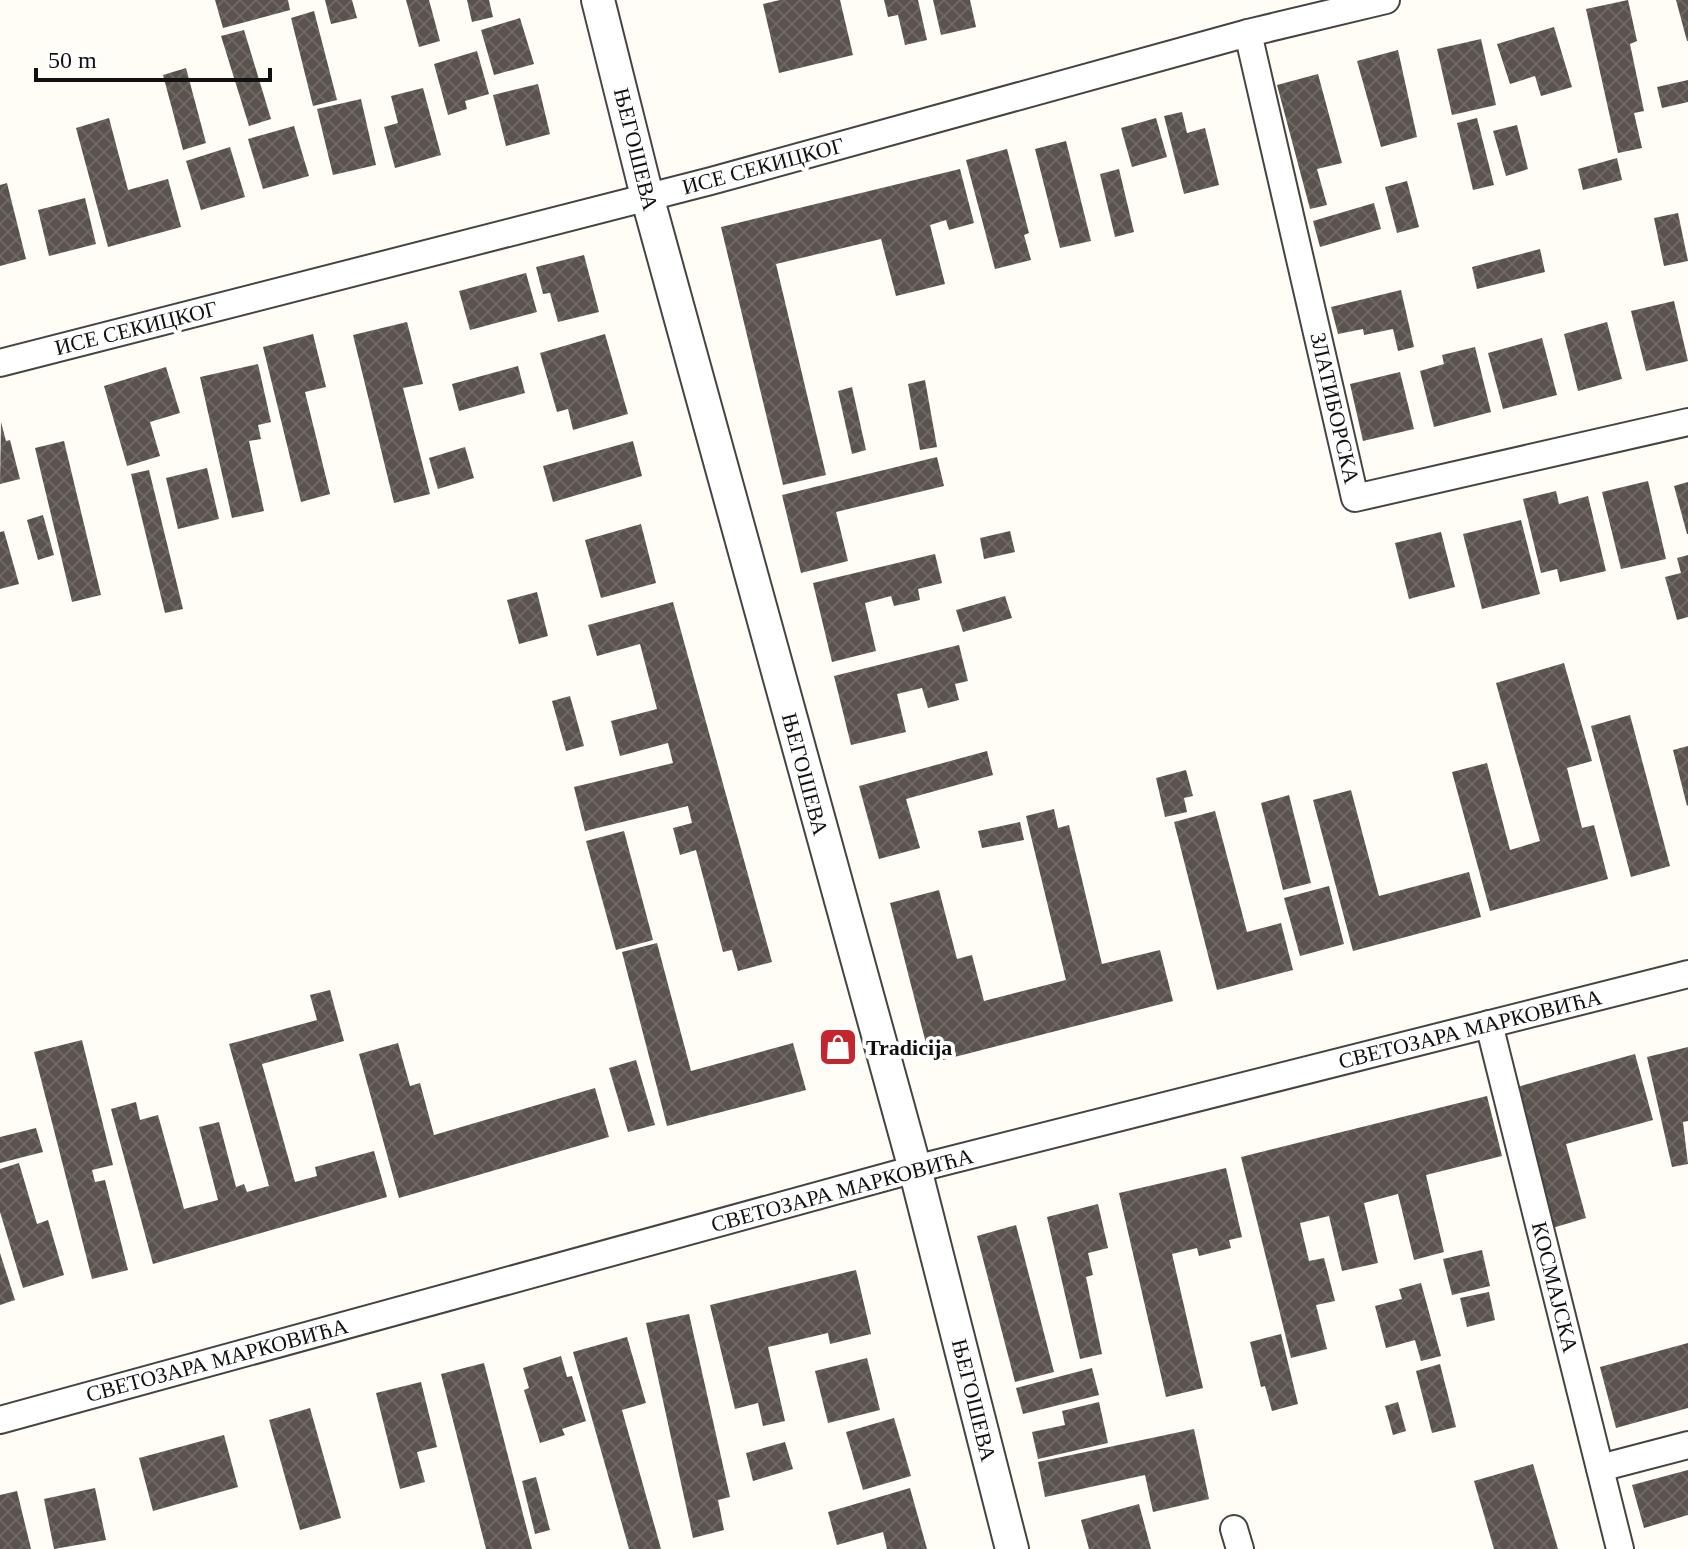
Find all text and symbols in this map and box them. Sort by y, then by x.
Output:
scale bar [36,32,270,82]
text: 50 m [48,47,97,73]
street label: ЊЕГОШЕВА [609,85,663,213]
street label: ИСЕ СЕКИЦКОГ [679,132,847,200]
street label: ИСЕ СЕКИЦКОГ [52,296,220,360]
street label: ЗЛАТИБОРСКА [1305,330,1365,486]
street label: ЊЕГОШЕВА [777,710,833,838]
street label: СВЕТОЗАРА МАРКОВИЋА [1336,984,1604,1074]
shop icon: Tradicija [817,1026,859,1068]
place label: Tradicija [866,1035,952,1060]
street label: СВЕТОЗАРА МАРКОВИЋА [708,1143,976,1237]
street label: КОСМАЈСКА [1527,1219,1583,1355]
street label: СВЕТОЗАРА МАРКОВИЋА [83,1313,351,1407]
street label: ЊЕГОШЕВА [947,1336,1001,1464]

